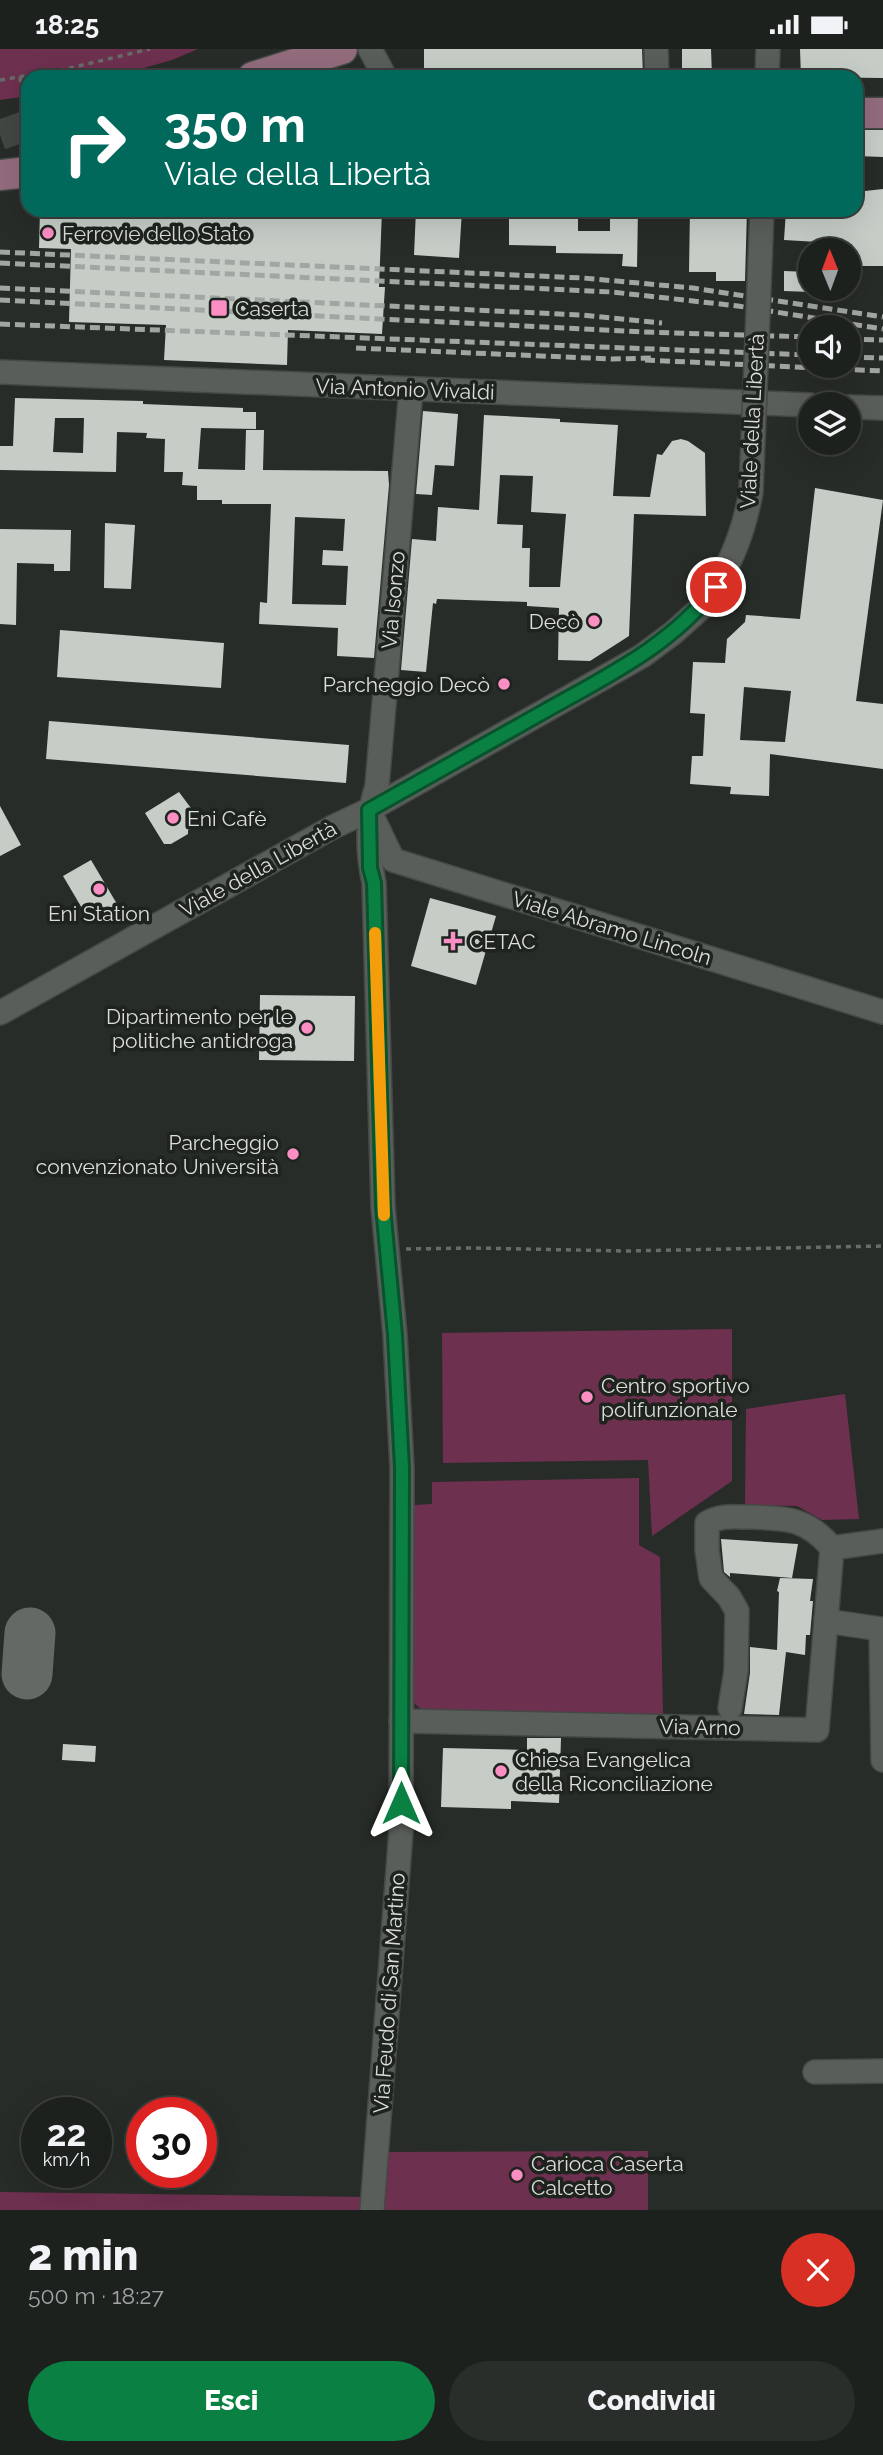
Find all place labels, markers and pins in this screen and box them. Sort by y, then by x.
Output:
place label: Ferrovie dello Stato [62,221,251,246]
marker: Ferrovie dello Stato [40,225,56,241]
place label: Caserta [235,296,309,321]
marker: Caserta [209,298,229,318]
pin [686,557,746,617]
place label: Decò [529,609,580,634]
marker: Decò [586,613,602,629]
place label: Parcheggio Decò [323,672,490,697]
marker: Parcheggio Decò [496,676,512,692]
place label: Eni Cafè [187,806,267,831]
marker: Eni Cafè [165,810,181,826]
marker: Eni Station [91,881,107,897]
place label: Eni Station [48,901,150,926]
place label: CETAC [469,929,536,954]
marker: CETAC [443,931,463,951]
place label: Dipartimento per le politiche antidroga [106,1004,293,1053]
marker: Dipartimento per le politiche antidroga [299,1020,315,1036]
place label: Parcheggio convenzionato Università [36,1130,279,1179]
marker: Parcheggio convenzionato Università [285,1146,301,1162]
place label: Centro sportivo polifunzionale [601,1373,750,1422]
marker: Centro sportivo polifunzionale [579,1389,595,1405]
place label: Chiesa Evangelica della Riconciliazione [515,1747,713,1796]
marker: Chiesa Evangelica della Riconciliazione [493,1763,509,1779]
place label: Carioca Caserta Calcetto [531,2151,684,2200]
marker: Carioca Caserta Calcetto [509,2167,525,2183]

